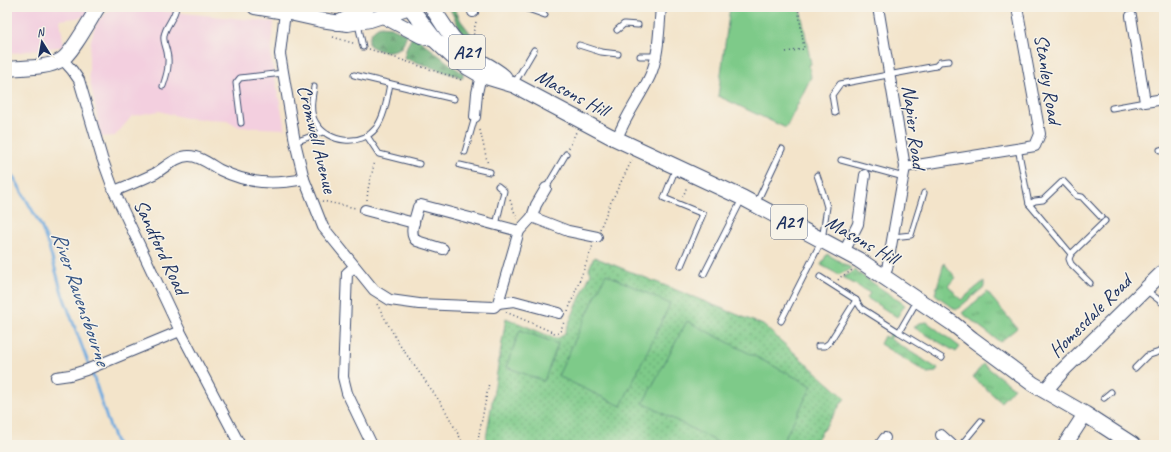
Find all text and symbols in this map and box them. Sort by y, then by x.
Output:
north arrow [22,22,62,62]
text: N [35,24,47,40]
street label: Stanley Road [1029,32,1068,129]
road number: A21 [449,35,485,69]
street label: Masons Hill [531,63,616,124]
street label: Cromwell Avenue [292,82,343,197]
street label: Napier Road [896,84,932,173]
street label: Sandford Road [128,195,195,301]
road number: A21 [771,205,807,239]
street label: Masons Hill [821,209,906,272]
water label: River Ravensbourne [46,228,117,371]
street label: Homesdale Road [1043,267,1139,363]

